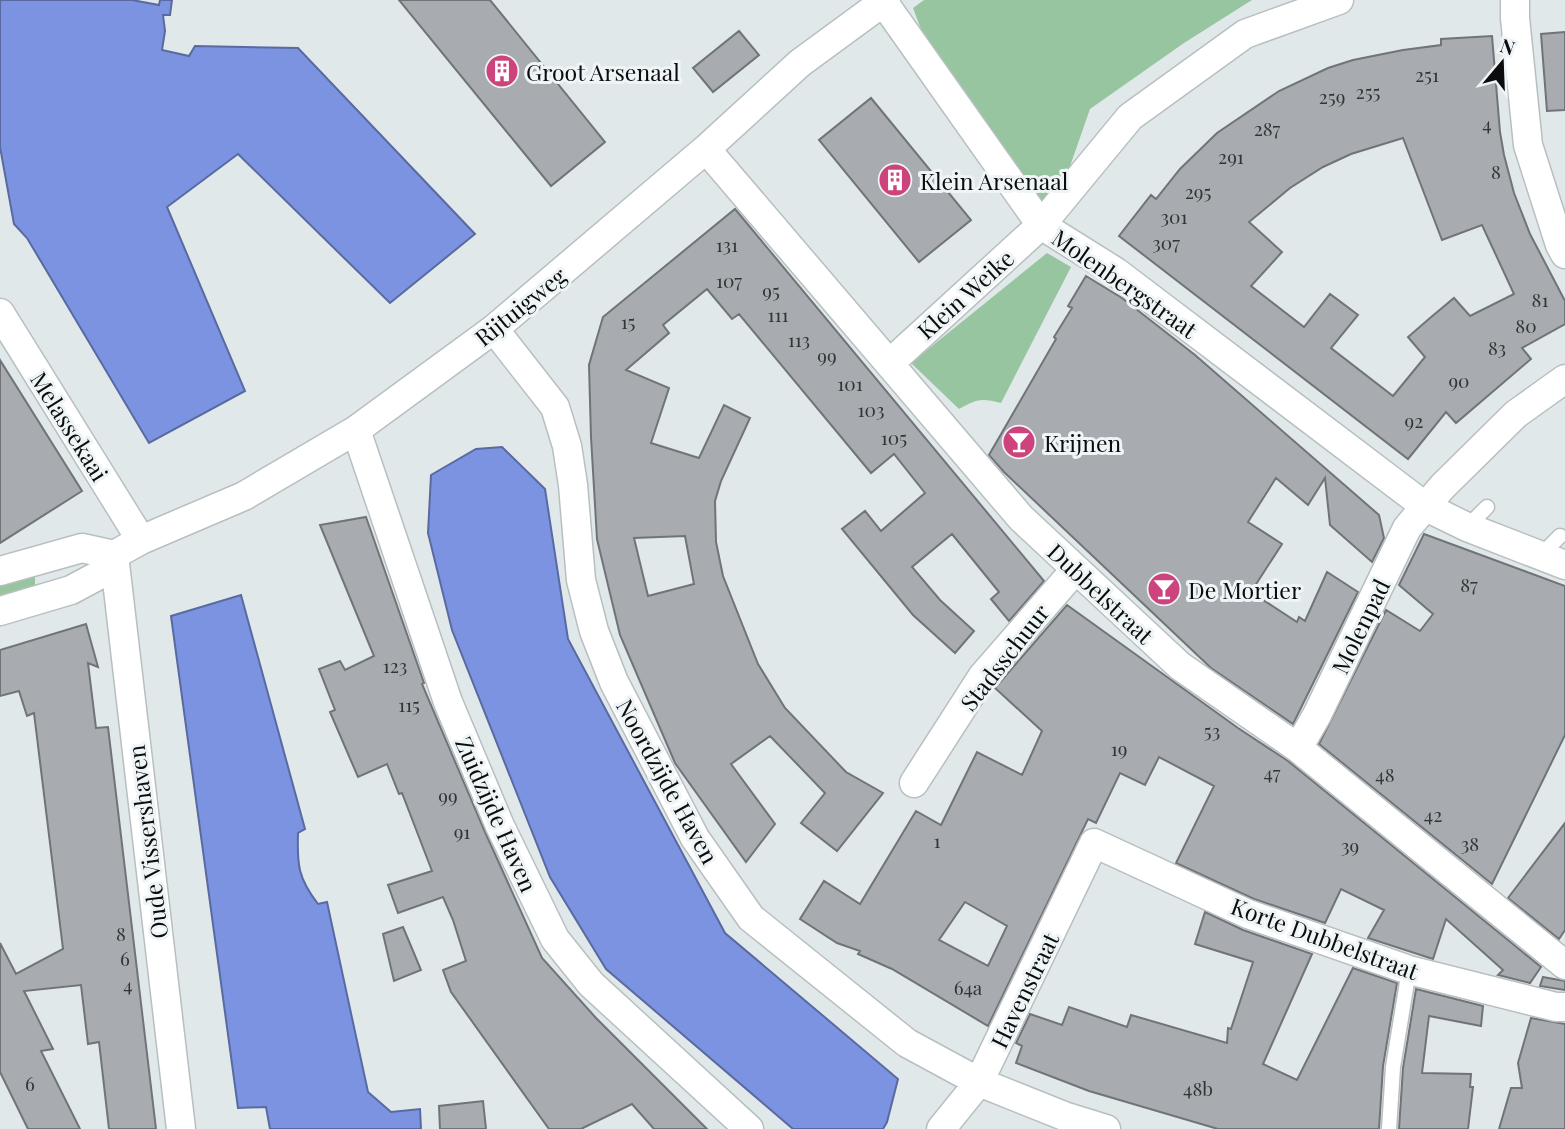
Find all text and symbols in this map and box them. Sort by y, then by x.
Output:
north arrow [1467,28,1537,98]
text: N [1497,31,1519,61]
building icon: Groot Arsenaal [483,52,521,90]
place label: Groot Arsenaal [526,56,680,87]
house number: 251 [1415,61,1439,87]
house number: 255 [1356,78,1381,104]
house number: 259 [1319,83,1345,109]
house number: 4 [1482,110,1492,136]
house number: 287 [1254,115,1281,141]
house number: 291 [1218,143,1244,169]
house number: 8 [1491,158,1501,184]
building icon: Klein Arsenaal [876,161,914,199]
place label: Klein Arsenaal [920,165,1069,196]
house number: 295 [1185,178,1211,204]
house number: 301 [1161,203,1188,229]
street label: Molenbergstraat [1046,221,1204,345]
house number: 307 [1152,229,1180,255]
house number: 131 [716,231,738,257]
street label: Klein Weike [910,242,1020,346]
street label: Rijtuigweg [468,260,572,352]
house number: 107 [716,267,742,293]
house number: 95 [762,277,780,303]
house number: 81 [1532,286,1548,312]
house number: 111 [767,301,789,327]
house number: 15 [621,308,635,334]
house number: 80 [1515,312,1537,338]
house number: 113 [788,326,810,352]
house number: 83 [1488,334,1506,360]
house number: 99 [817,342,837,368]
street label: Melassekaai [24,365,116,487]
house number: 90 [1448,367,1470,393]
house number: 101 [837,370,863,396]
house number: 103 [858,396,885,422]
house number: 92 [1405,407,1423,433]
bar icon: Krijnen [1000,423,1038,461]
house number: 105 [881,424,907,450]
place label: Krijnen [1044,427,1122,458]
street label: Dubbelstraat [1041,536,1161,651]
bar icon: De Mortier [1145,570,1183,608]
house number: 87 [1460,571,1478,597]
street label: Molenpad [1324,573,1396,679]
place label: De Mortier [1188,574,1301,605]
street label: Stadsschuur [953,597,1055,717]
house number: 123 [383,652,407,678]
house number: 115 [398,691,420,717]
street label: Noordzijde Haven [610,693,726,869]
house number: 53 [1204,717,1220,743]
street label: Zuidzijde Haven [449,732,545,897]
house number: 19 [1111,735,1127,761]
street label: Oude Vissershaven [120,743,174,941]
house number: 47 [1264,759,1281,785]
house number: 48 [1375,761,1395,787]
house number: 99 [438,782,458,808]
house number: 42 [1424,801,1442,827]
house number: 91 [454,818,470,844]
house number: 1 [933,827,941,853]
house number: 38 [1461,830,1479,856]
house number: 39 [1341,832,1359,858]
street label: Korte Dubbelstraat [1227,890,1424,987]
house number: 8 [116,920,126,946]
street label: Havenstraat [983,926,1066,1053]
house number: 6 [120,945,130,971]
house number: 4 [123,971,133,997]
house number: 64a [954,974,983,1000]
house number: 6 [25,1070,35,1096]
house number: 48b [1183,1075,1213,1101]

